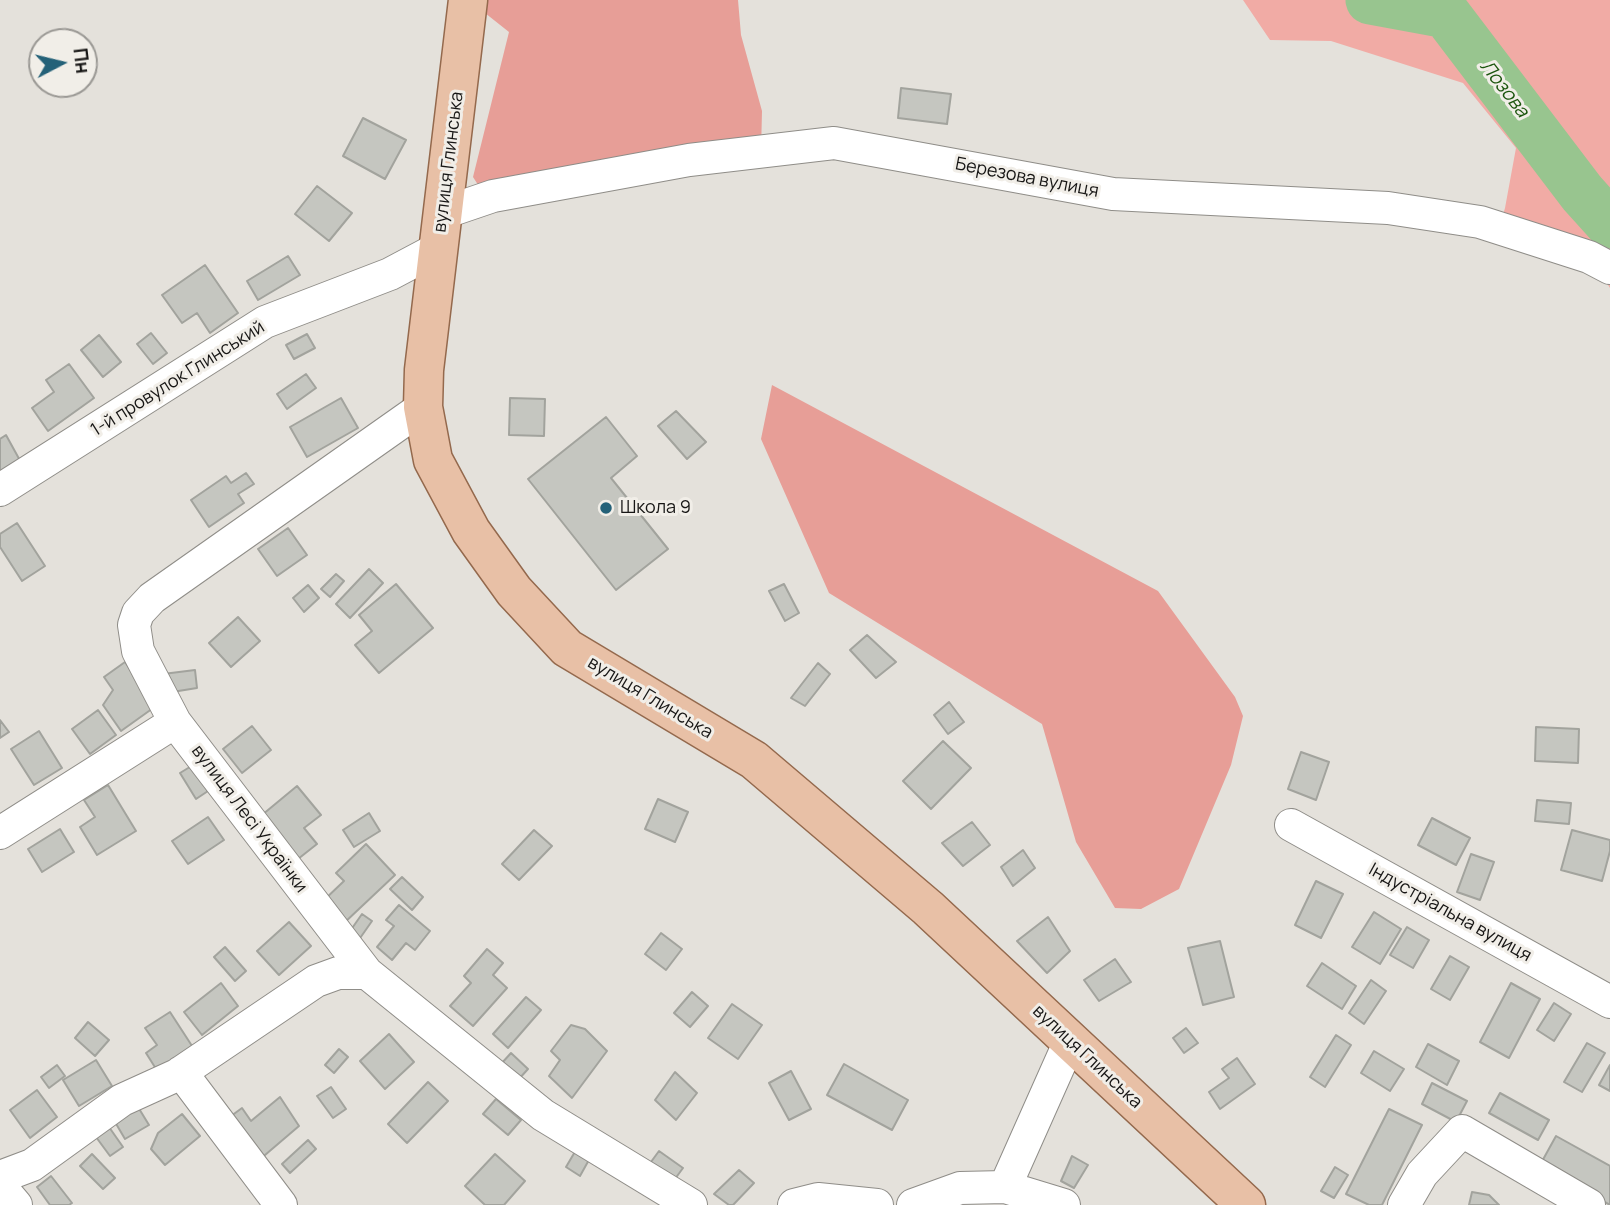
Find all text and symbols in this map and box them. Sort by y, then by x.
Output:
north arrow [28,28,98,98]
text: Пн [67,46,96,75]
water label: Лозова [1475,56,1533,122]
street label: вулиця Глинська [430,90,468,234]
street label: Березова вулиця [953,154,1101,202]
street label: 1-й провулок Глинський [87,317,269,441]
place label: Школа 9 [620,497,691,519]
marker: Школа 9 [598,500,614,516]
street label: вулиця Глинська [584,652,716,744]
street label: вулиця Лесі Українки [186,741,312,897]
street label: Індустріальна вулиця [1365,859,1535,967]
street label: вулиця Глинська [1028,1001,1146,1113]

